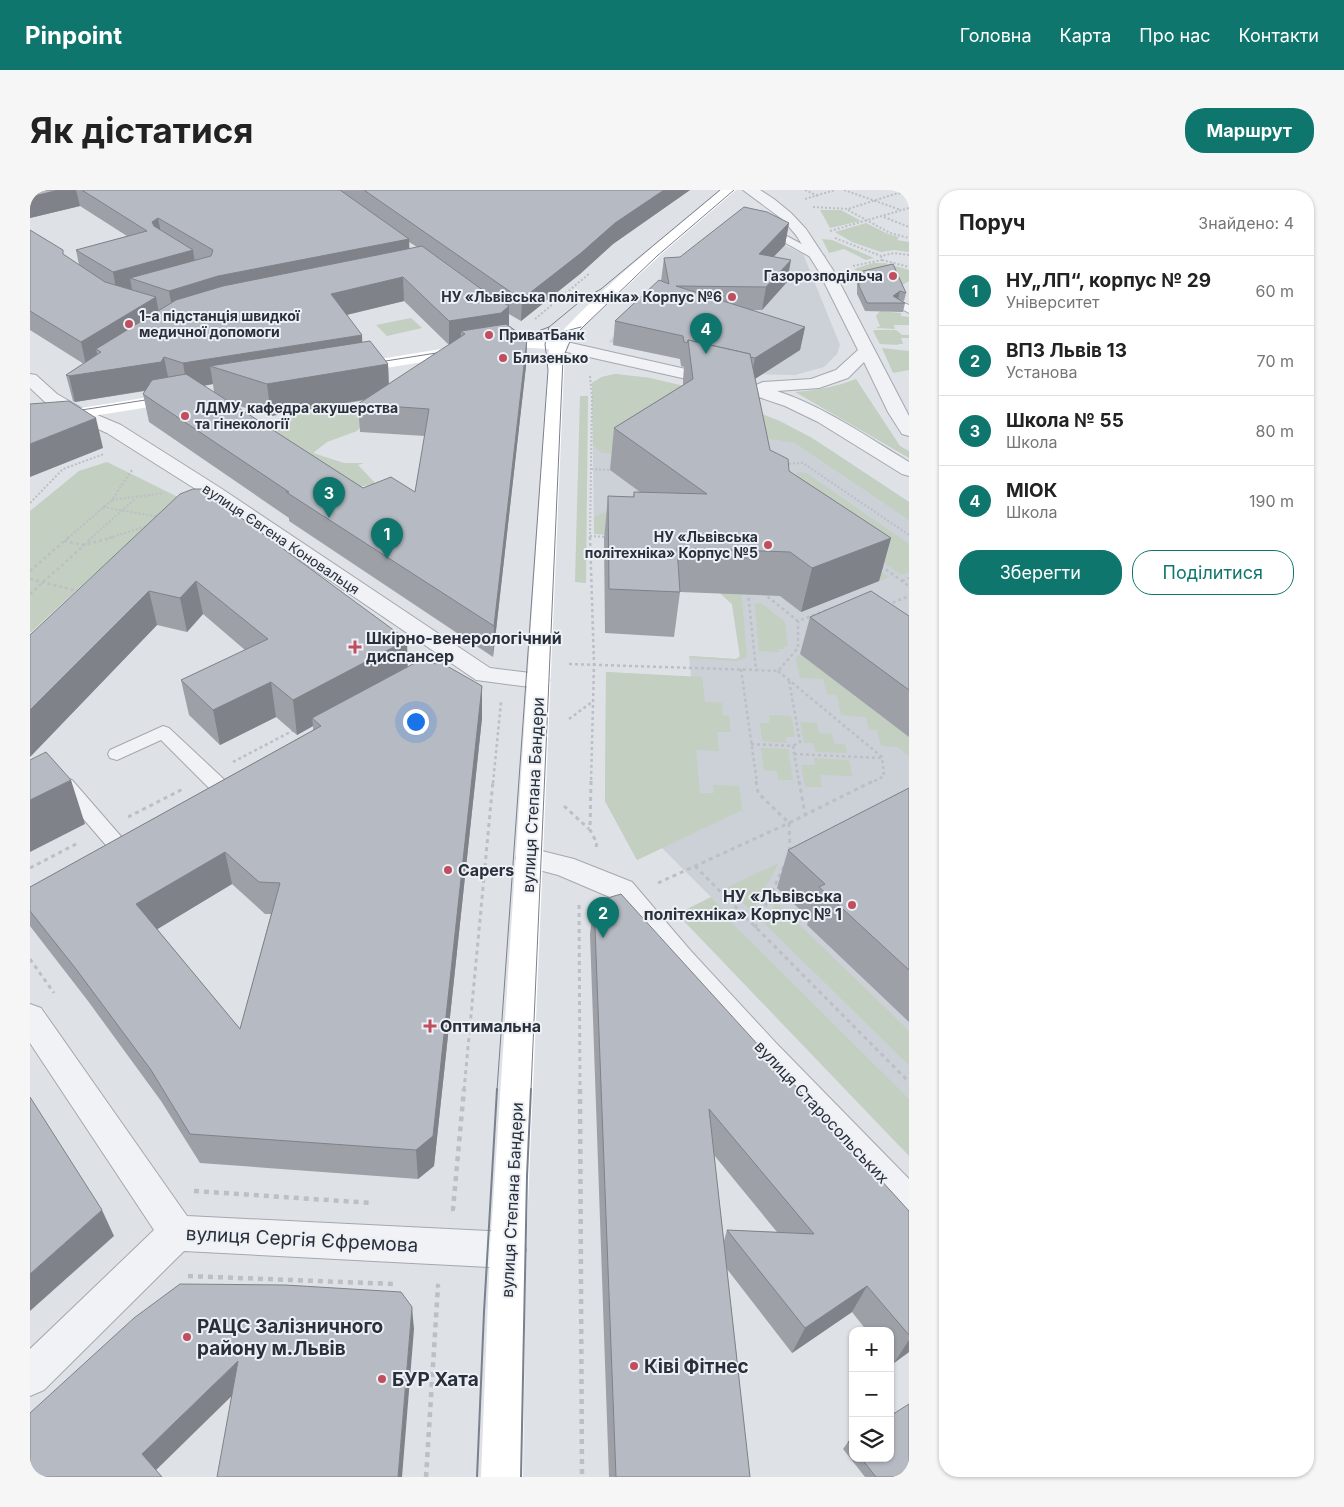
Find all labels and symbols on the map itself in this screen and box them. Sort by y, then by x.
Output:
place label: Газорозподільча [764,267,883,284]
marker: Газорозподільча [887,270,899,282]
place label: НУ «Львівська політехніка» Корпус №6 [441,288,722,305]
marker: НУ «Львівська політехніка» Корпус №6 [726,291,738,303]
place label: 1-а підстанція швидкої медичної допомоги [139,307,301,340]
pin: 4 [690,313,722,354]
marker: 1-а підстанція швидкої медичної допомоги [123,318,135,330]
place label: ПриватБанк [499,326,585,343]
marker: ПриватБанк [483,329,495,341]
place label: Близенько [513,349,589,366]
marker: Близенько [497,352,509,364]
place label: ЛДМУ, кафедра акушерства та гінекології [195,399,398,432]
marker: ЛДМУ, кафедра акушерства та гінекології [179,410,191,422]
pin: 3 [313,477,345,518]
street label: вулиця Євгена Коновальця [200,480,363,597]
pin: 1 [371,518,403,559]
place label: НУ «Львівська політехніка» Корпус №5 [585,528,758,561]
marker: НУ «Львівська політехніка» Корпус №5 [762,539,774,551]
place label: Шкірно-венерологічний диспансер [366,628,562,666]
marker: Шкірно-венерологічний диспансер [348,640,362,654]
street label: вулиця Степана Бандери [518,697,548,893]
your location [403,709,429,735]
place label: Capers [458,860,514,880]
marker: Capers [442,864,454,876]
place label: НУ «Львівська політехніка» Корпус № 1 [644,886,842,924]
pin: 2 [587,897,619,938]
marker: НУ «Львівська політехніка» Корпус № 1 [846,899,858,911]
place label: Оптимальна [440,1016,541,1036]
marker: Оптимальна [424,1020,436,1032]
street label: вулиця Старосольських [750,1036,894,1188]
street label: вулиця Степана Бандери [497,1102,527,1298]
street label: вулиця Сергія Єфремова [185,1222,419,1257]
place label: РАЦС Залізничного району м.Львів [197,1315,383,1360]
marker: РАЦС Залізничного району м.Львів [181,1331,193,1343]
place label: Ківі Фітнес [644,1355,749,1378]
marker: Ківі Фітнес [628,1360,640,1372]
place label: БУР Хата [392,1368,479,1391]
marker: БУР Хата [376,1373,388,1385]

